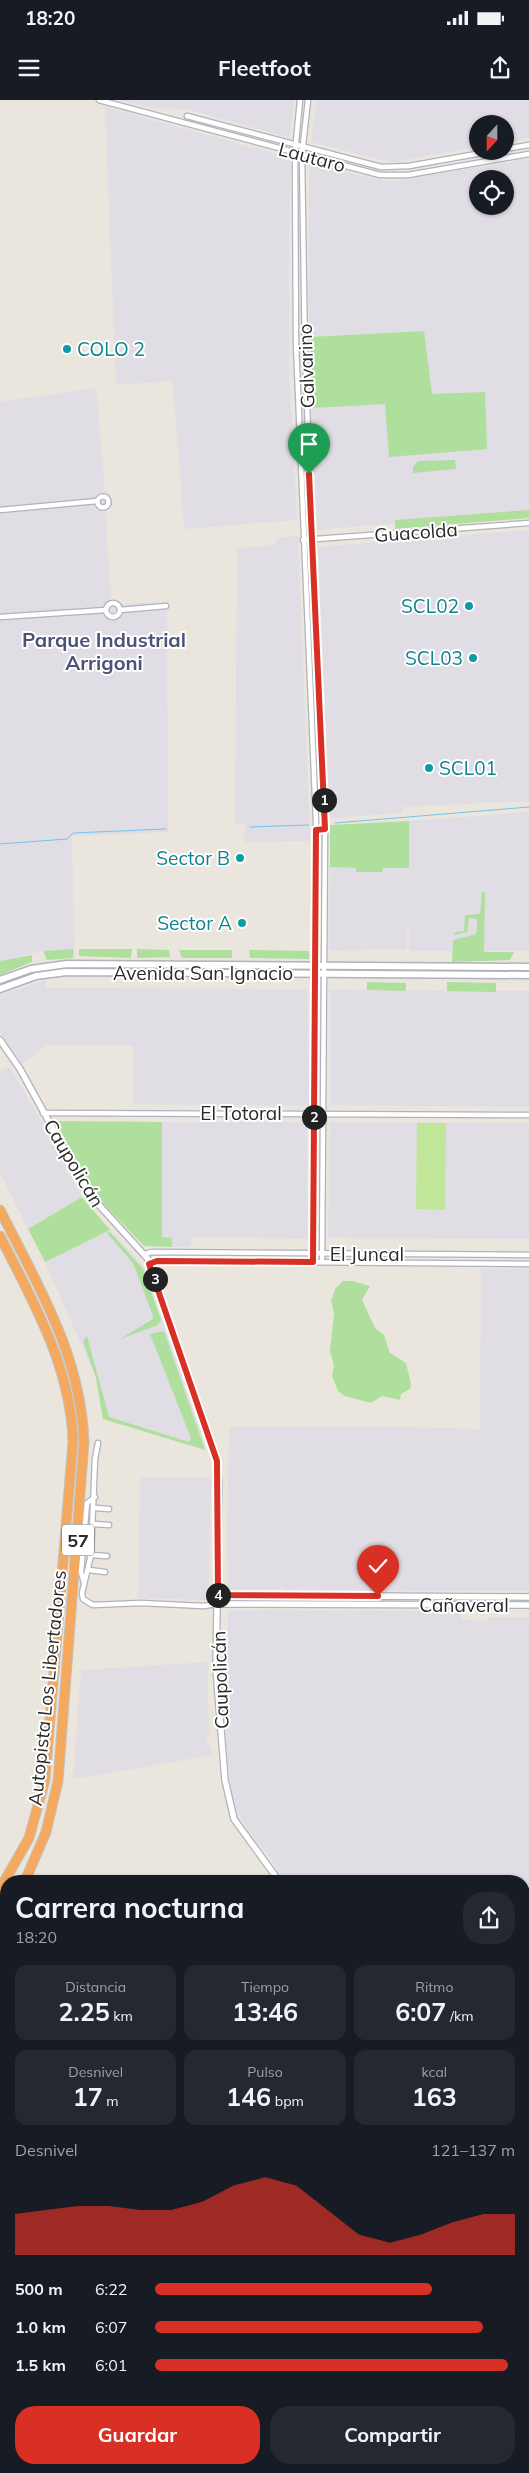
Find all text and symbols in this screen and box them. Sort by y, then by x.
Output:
text: 18:20 [25,6,75,30]
icon: menu [15,54,43,82]
text: Fleetfoot [218,54,311,82]
icon: share [486,54,514,82]
north arrow [469,115,514,160]
map controls [469,115,514,215]
street label: Lautaro [276,137,348,177]
button: locate [469,170,514,215]
street label: Galvarino [293,323,319,409]
place label: COLO 2 [77,337,145,361]
marker: COLO 2 [61,343,73,355]
pin [288,423,330,474]
icon: arrive [295,430,323,458]
street label: Guacolda [373,517,459,547]
place label: SCL02 [401,594,459,618]
marker: SCL02 [463,600,475,612]
district label: Parque Industrial Arrigoni [22,627,186,675]
place label: SCL03 [405,646,463,670]
marker: SCL03 [467,652,479,664]
place label: SCL01 [439,756,497,780]
marker: SCL01 [423,762,435,774]
pin: 1 [312,788,336,812]
text: 1 [320,791,329,809]
place label: Sector B [156,846,230,870]
marker: Sector B [234,852,246,864]
place label: Sector A [157,911,232,935]
marker: Sector A [236,917,248,929]
street label: Avenida San Ignacio [113,961,293,985]
street label: El Totoral [200,1101,282,1125]
pin: 2 [302,1104,326,1130]
text: 2 [310,1108,319,1126]
street label: Caupolicán [38,1115,110,1211]
street label: El Juncal [330,1242,404,1266]
pin: 3 [142,1266,168,1292]
text: 3 [151,1270,160,1288]
road number: 57 [62,1524,94,1556]
pin [357,1545,399,1596]
icon: check [364,1552,392,1580]
street label: Autopista Los Libertadores [23,1569,71,1807]
pin: 4 [206,1582,230,1608]
text: 4 [214,1586,223,1604]
street label: Cañaveral [419,1593,509,1617]
street label: Caupolicán [206,1630,234,1730]
text: Carrera nocturna [15,1890,244,1925]
button: share [463,1892,515,1944]
text: 18:20 [15,1927,57,1947]
text: Distancia [65,1978,126,1996]
text: Tiempo [241,1978,289,1996]
text: Ritmo [415,1978,453,1996]
text: 2.25 [58,1996,110,2027]
text: 13:46 [232,1996,298,2027]
text: 6:07 [395,1996,446,2027]
text: km [110,2007,133,2025]
text: /km [446,2007,473,2025]
text: Desnivel [68,2063,123,2081]
text: Pulso [247,2063,283,2081]
text: kcal [422,2063,447,2081]
text: 17 [73,2081,103,2112]
text: 146 [226,2081,271,2112]
text: 163 [412,2081,457,2112]
text: m [103,2092,119,2110]
text: bpm [271,2092,304,2110]
text: Desnivel [15,2140,78,2160]
text: 121–137 m [431,2140,515,2160]
text: 500 m [15,2279,63,2299]
text: 6:22 [95,2279,127,2299]
text: 1.0 km [15,2317,66,2337]
text: 6:07 [95,2317,127,2337]
text: 1.5 km [15,2355,66,2375]
text: 6:01 [95,2355,127,2375]
button: Guardar [15,2406,260,2464]
button: Compartir [270,2406,515,2464]

